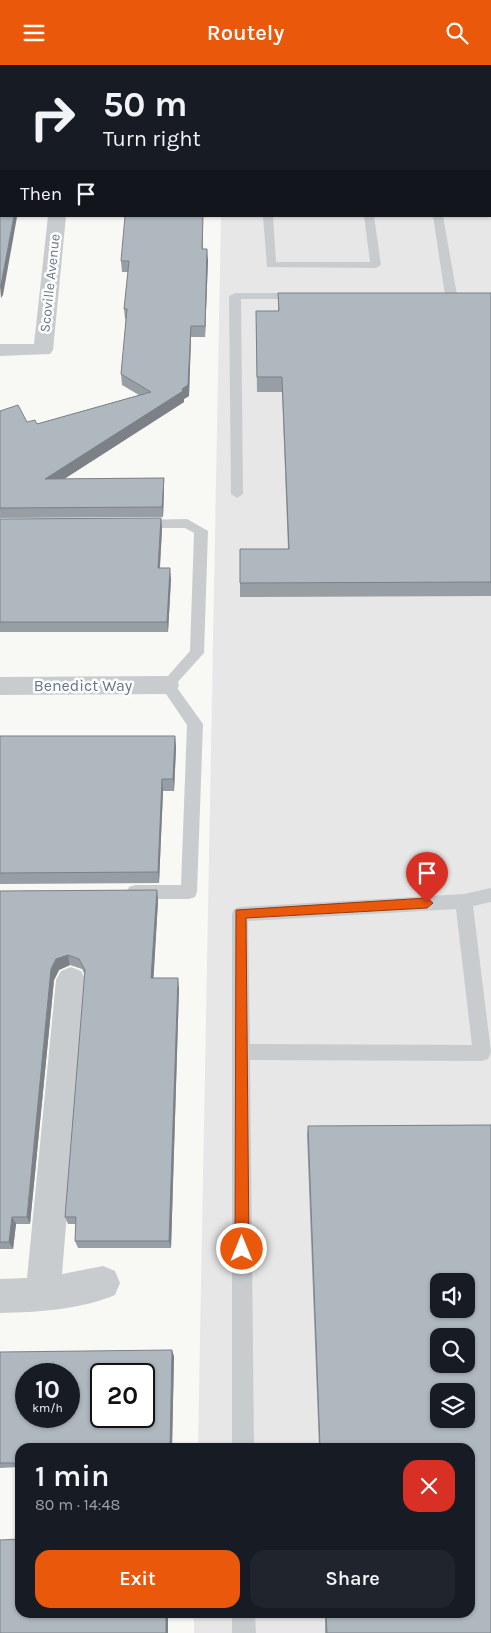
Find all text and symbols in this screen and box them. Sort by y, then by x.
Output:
icon: menu [20,19,48,47]
icon: search [443,19,471,47]
text: Routely [207,20,284,46]
text: 50 m [103,84,188,125]
icon: right [20,85,85,150]
text: Turn right [103,126,201,152]
icon: arrive [72,180,100,208]
text: Then [20,183,62,205]
street label: Scoville Avenue [36,233,64,333]
street label: Benedict Way [34,676,133,695]
pin [406,852,448,903]
icon: arrive [413,859,441,887]
position arrow [215,1222,267,1274]
map controls [430,1273,475,1428]
button: sound [430,1273,475,1318]
button: search [430,1328,475,1373]
speed limit sign: 20 [90,1363,155,1428]
text: 10 [35,1375,60,1404]
button: layers [430,1383,475,1428]
text: km/h [32,1401,63,1415]
text: 1 min [35,1458,109,1494]
button: close [403,1460,455,1512]
text: 80 m · 14:48 [35,1495,120,1514]
button: Exit [35,1550,240,1608]
button: Share [250,1550,455,1608]

